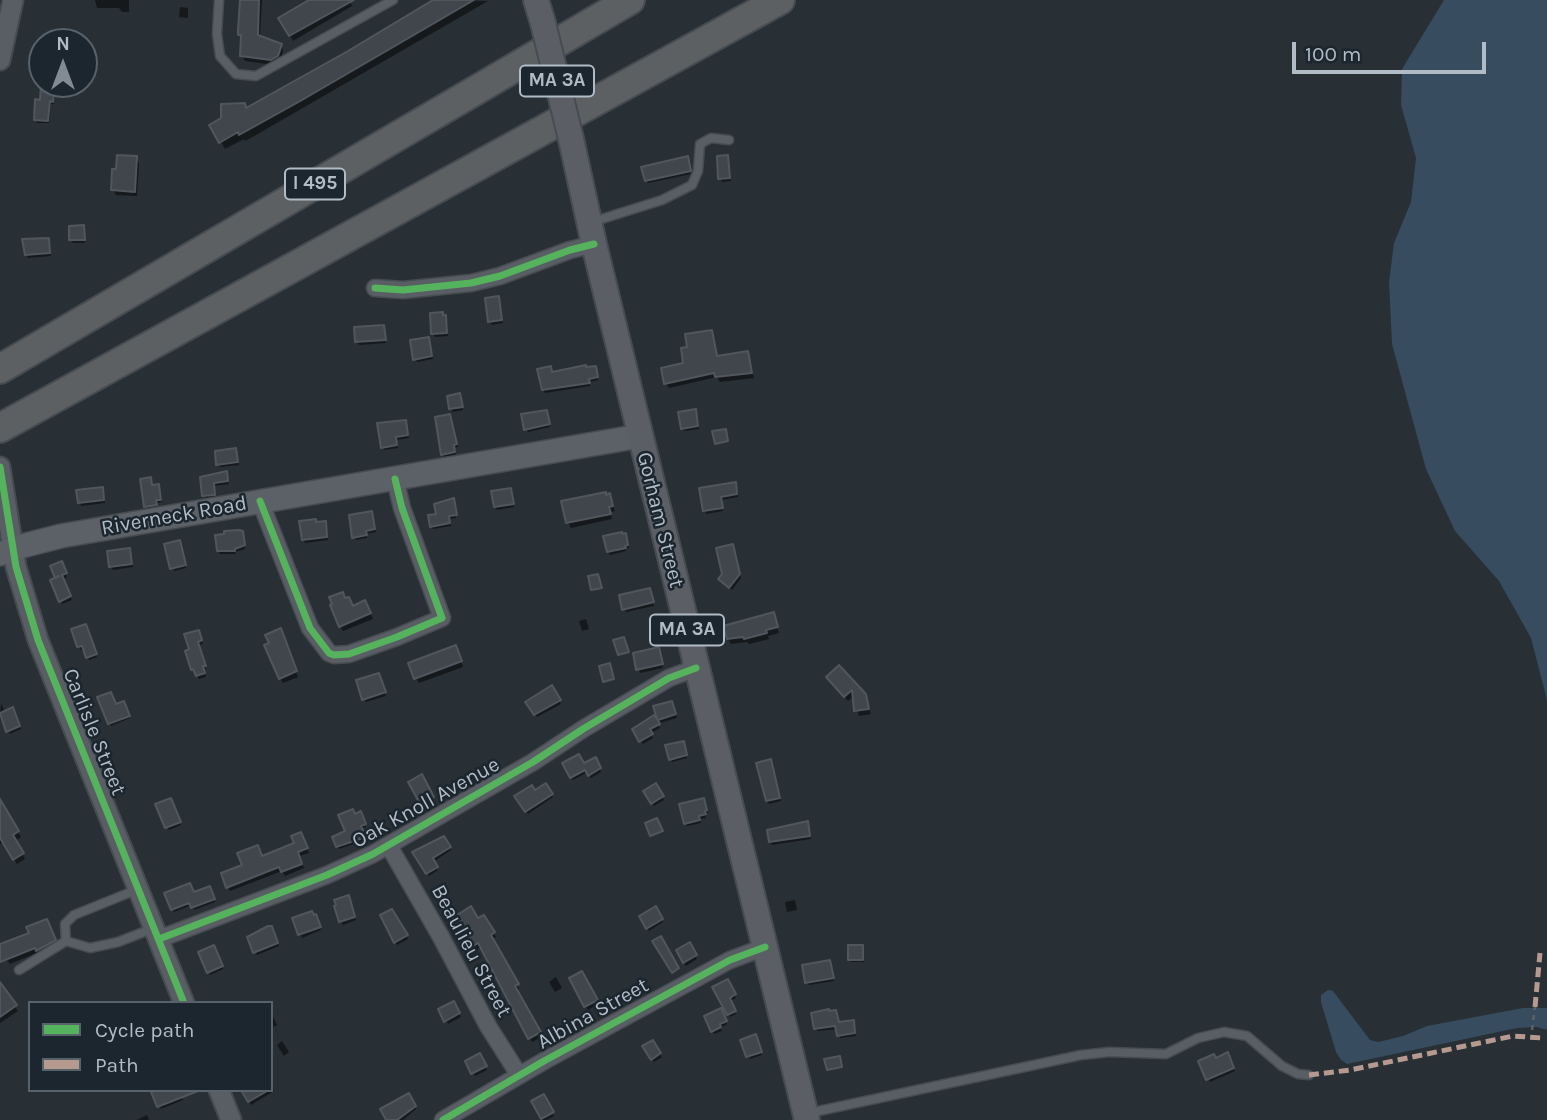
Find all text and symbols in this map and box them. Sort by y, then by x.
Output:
north arrow [28,28,98,98]
scale bar [1295,28,1489,72]
text: N [56,33,70,55]
text: 100 m [1305,42,1362,66]
road number: MA 3A [520,66,594,96]
road number: I 495 [285,168,345,200]
street label: Gorham Street [631,449,689,591]
street label: Riverneck Road [99,491,249,541]
road number: MA 3A [650,614,724,646]
street label: Carlisle Street [57,665,131,799]
street label: Oak Knoll Avenue [348,752,504,854]
street label: Beaulieu Street [426,880,516,1022]
street label: Albina Street [533,973,653,1055]
legend [28,1001,273,1092]
text: Cycle path [95,1018,195,1042]
text: Path [95,1053,139,1077]

